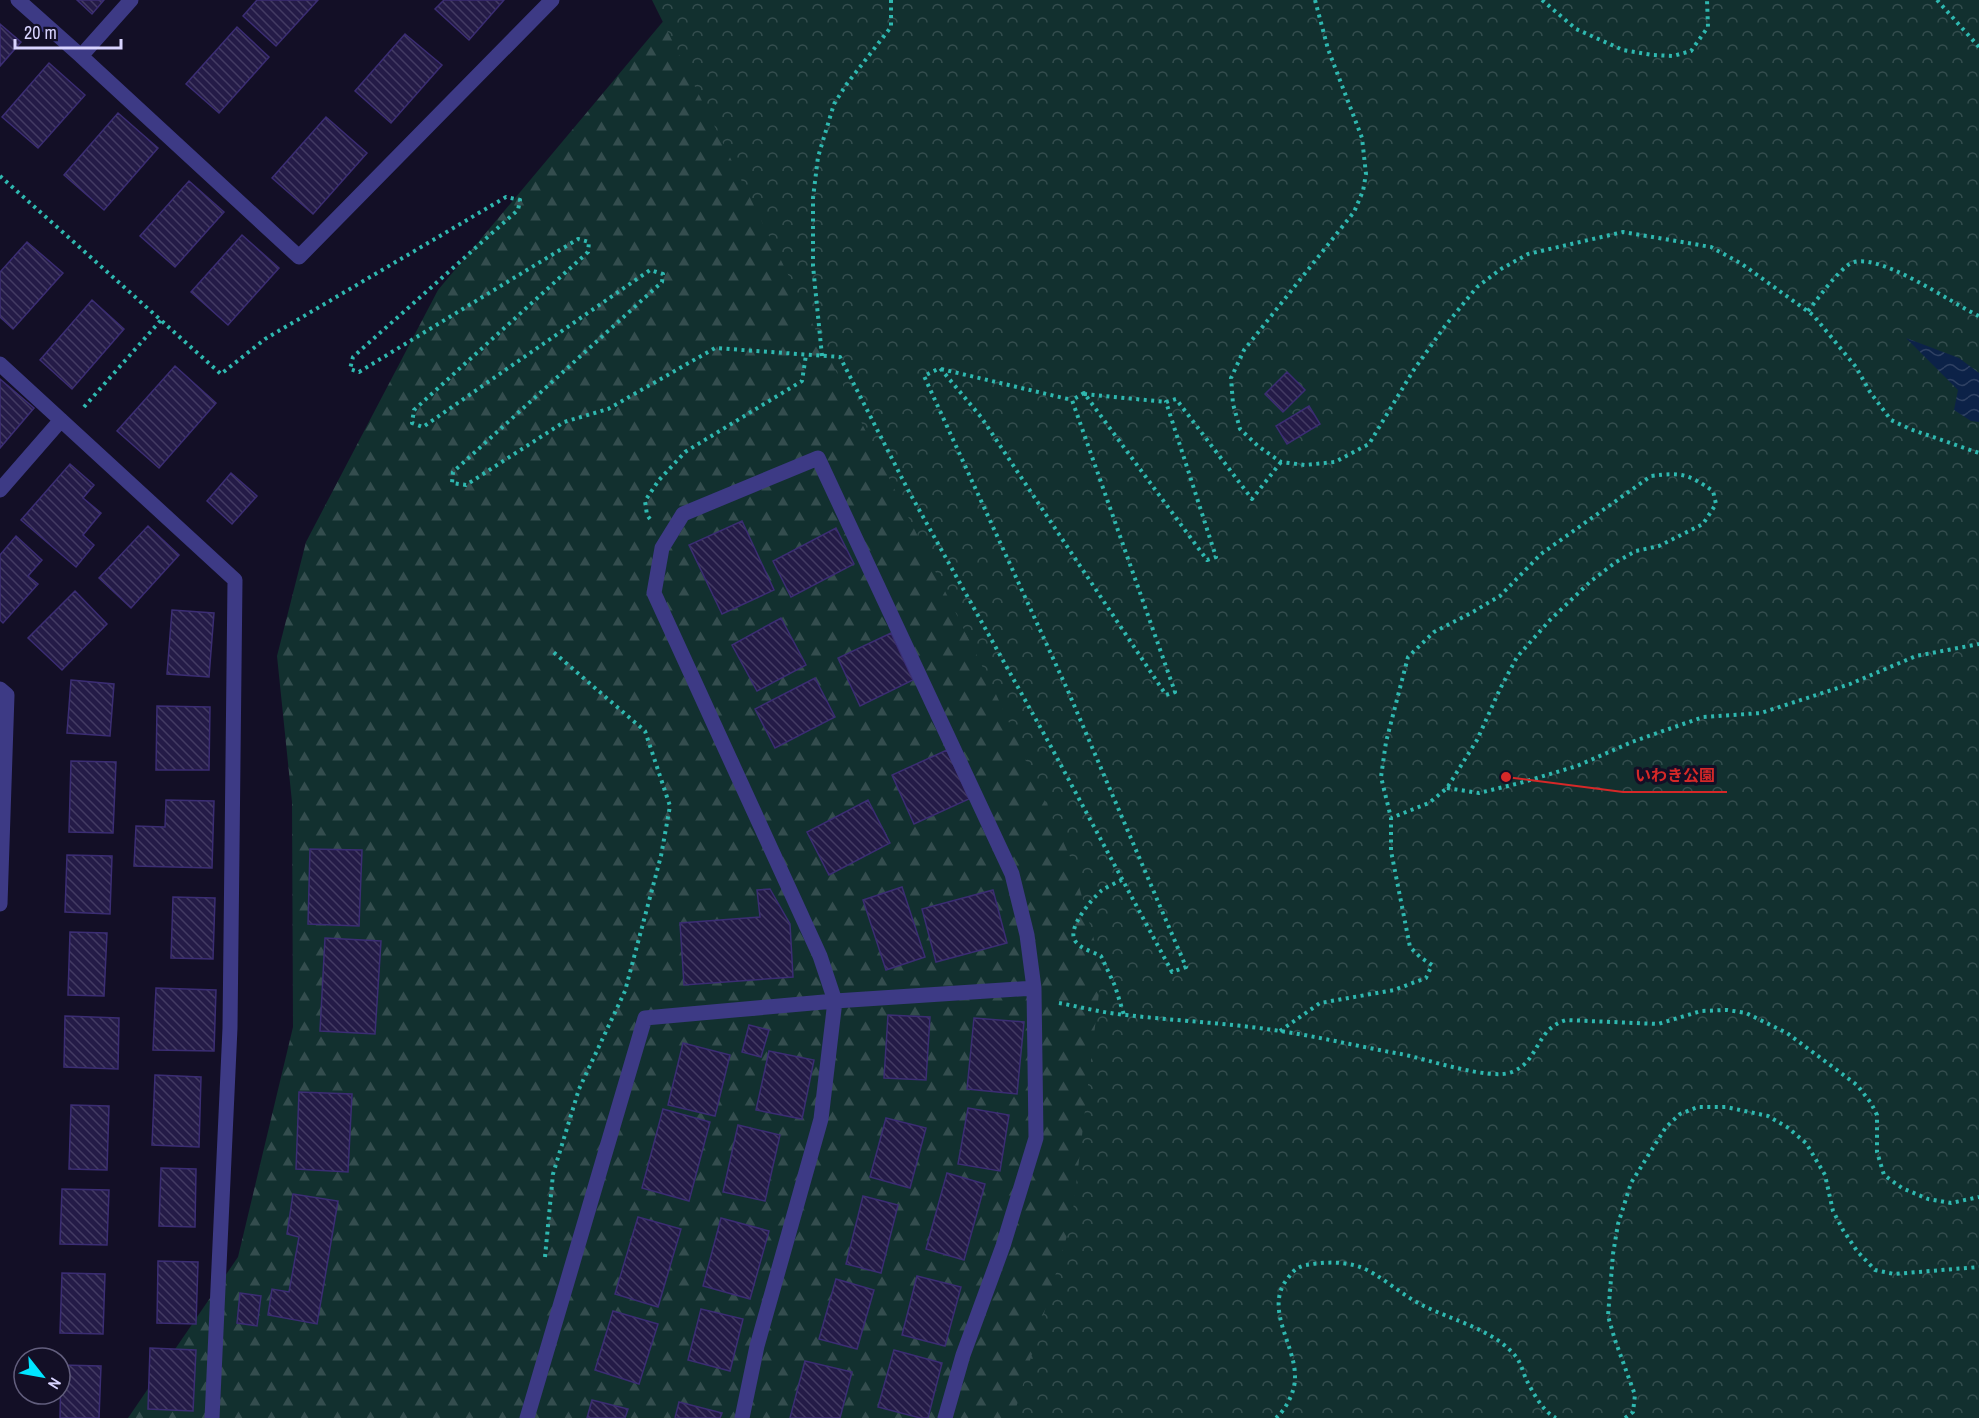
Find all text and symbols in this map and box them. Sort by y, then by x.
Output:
scale bar [15,12,122,50]
text: 20 m [24,20,57,45]
callout: いわき公園 [1623,758,1727,792]
text: いわき公園 [1635,764,1715,786]
north arrow [12,1346,72,1406]
text: N [43,1374,67,1393]

